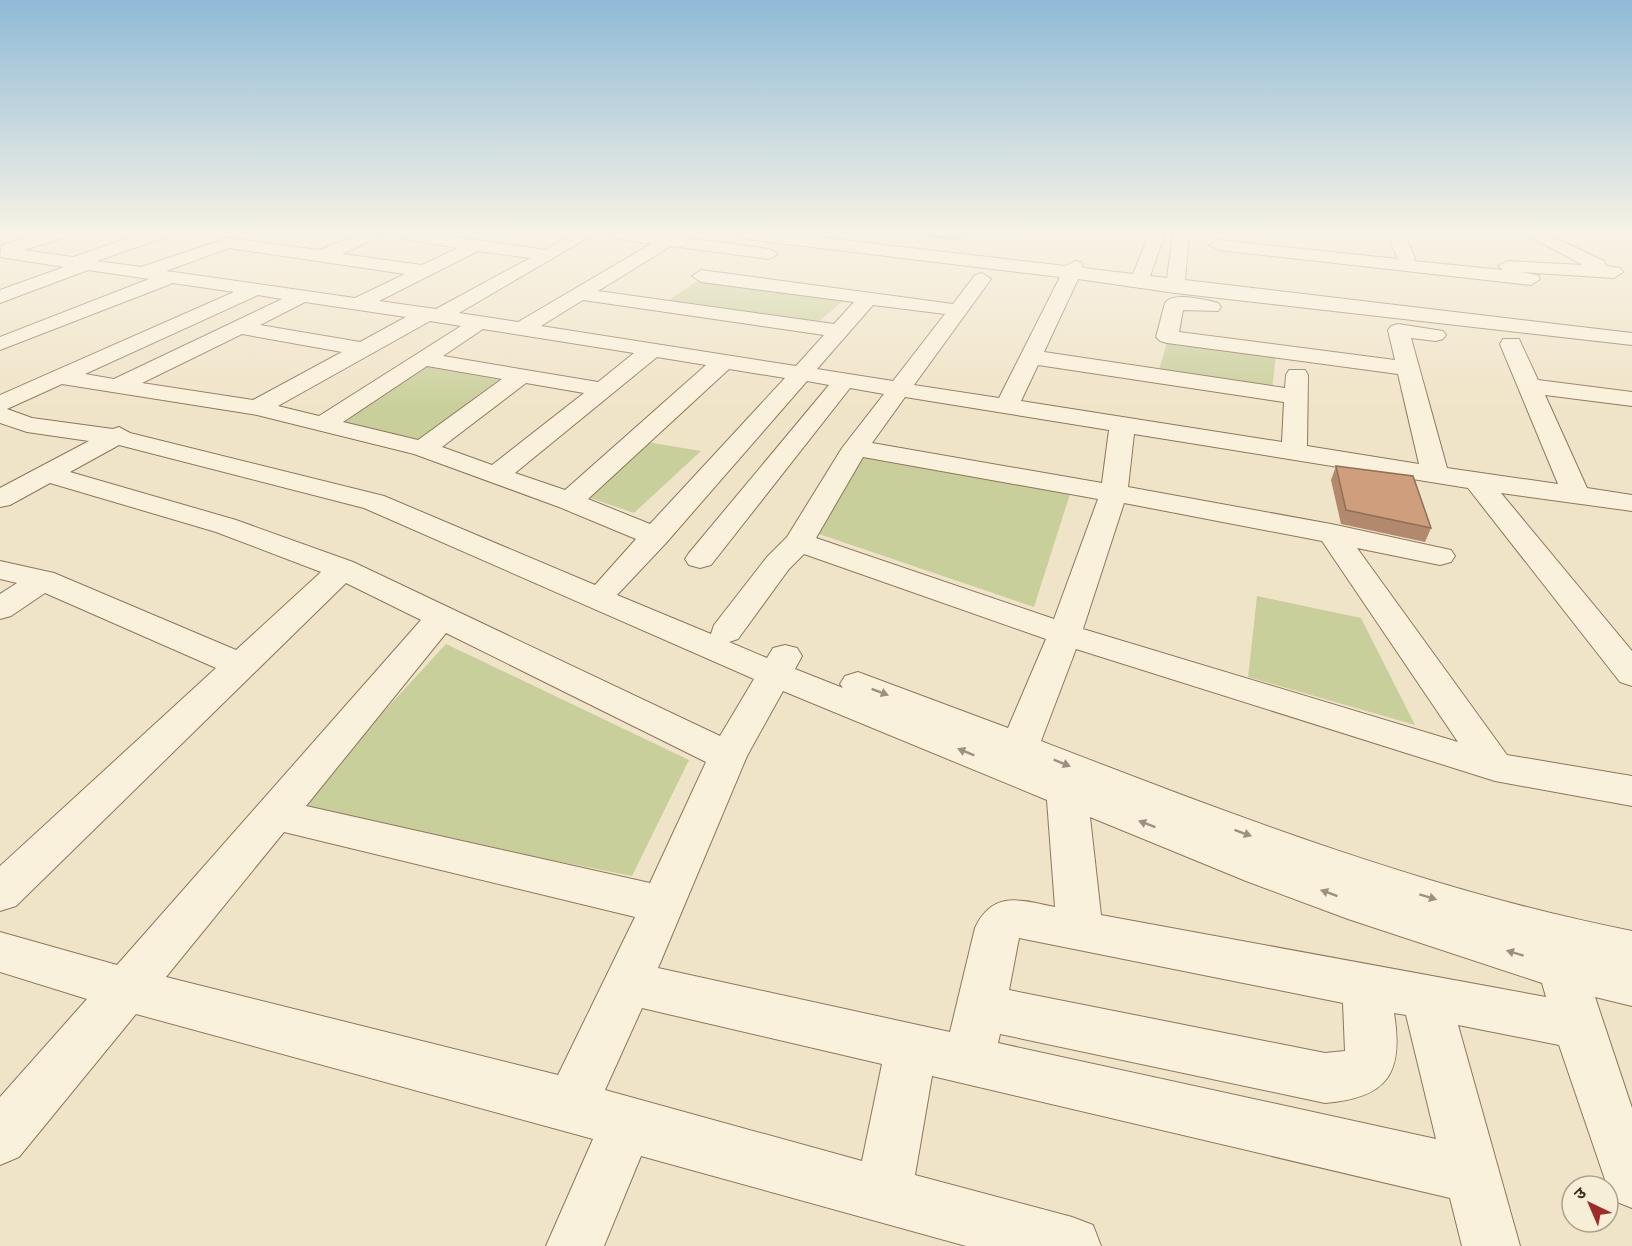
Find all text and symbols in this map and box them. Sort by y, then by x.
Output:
one-way arrow [871,688,889,698]
one-way arrow [956,747,974,757]
one-way arrow [1053,758,1071,768]
one-way arrow [1137,819,1155,829]
one-way arrow [1234,829,1252,839]
one-way arrow [1320,888,1338,897]
one-way arrow [1419,893,1437,902]
one-way arrow [1506,947,1524,957]
north arrow [1560,1174,1620,1234]
text: उ [1569,1182,1591,1204]

